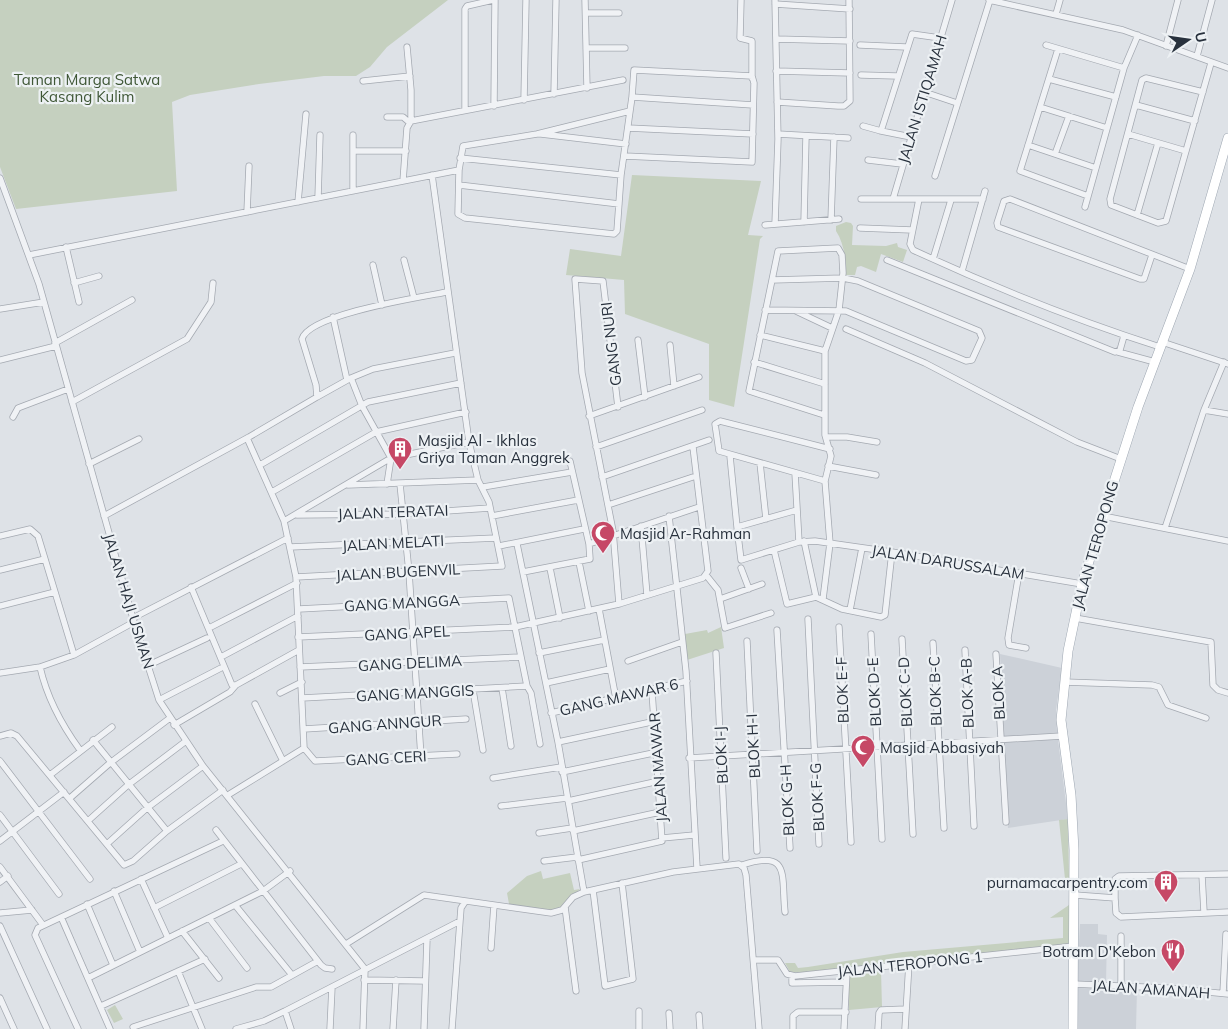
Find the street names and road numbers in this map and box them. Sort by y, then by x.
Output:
street label: JALAN ISTIQAMAH [893,32,951,166]
street label: GANG NURI [596,301,626,387]
street label: JALAN TEROPONG [1068,478,1122,612]
street label: JALAN TERATAI [337,501,449,523]
street label: JALAN HAJI USMAN [99,531,159,671]
street label: JALAN MELATI [341,531,445,555]
street label: JALAN DARUSSALAM [870,541,1026,583]
street label: JALAN BUGENVIL [335,559,461,585]
street label: GANG MANGGA [344,590,460,616]
street label: GANG APEL [364,621,450,645]
street label: GANG DELIMA [358,651,462,675]
street label: BLOK E-F [831,656,853,724]
street label: BLOK C-D [894,656,916,728]
street label: BLOK B-C [924,656,946,726]
street label: BLOK D-E [863,657,885,727]
street label: BLOK A-B [956,658,978,728]
street label: BLOK A [987,666,1009,720]
street label: GANG MAWAR 6 [558,674,680,720]
street label: GANG MANGGIS [355,680,475,706]
street label: GANG ANNGUR [328,711,442,737]
street label: JALAN MAWAR [645,711,671,823]
street label: BLOK H-I [742,713,764,779]
street label: BLOK I-J [710,726,732,784]
street label: GANG CERI [345,746,427,770]
street label: BLOK F-G [806,762,828,832]
street label: BLOK G-H [776,764,798,836]
street label: JALAN TEROPONG 1 [836,947,984,981]
street label: JALAN AMANAH [1091,975,1211,1003]

